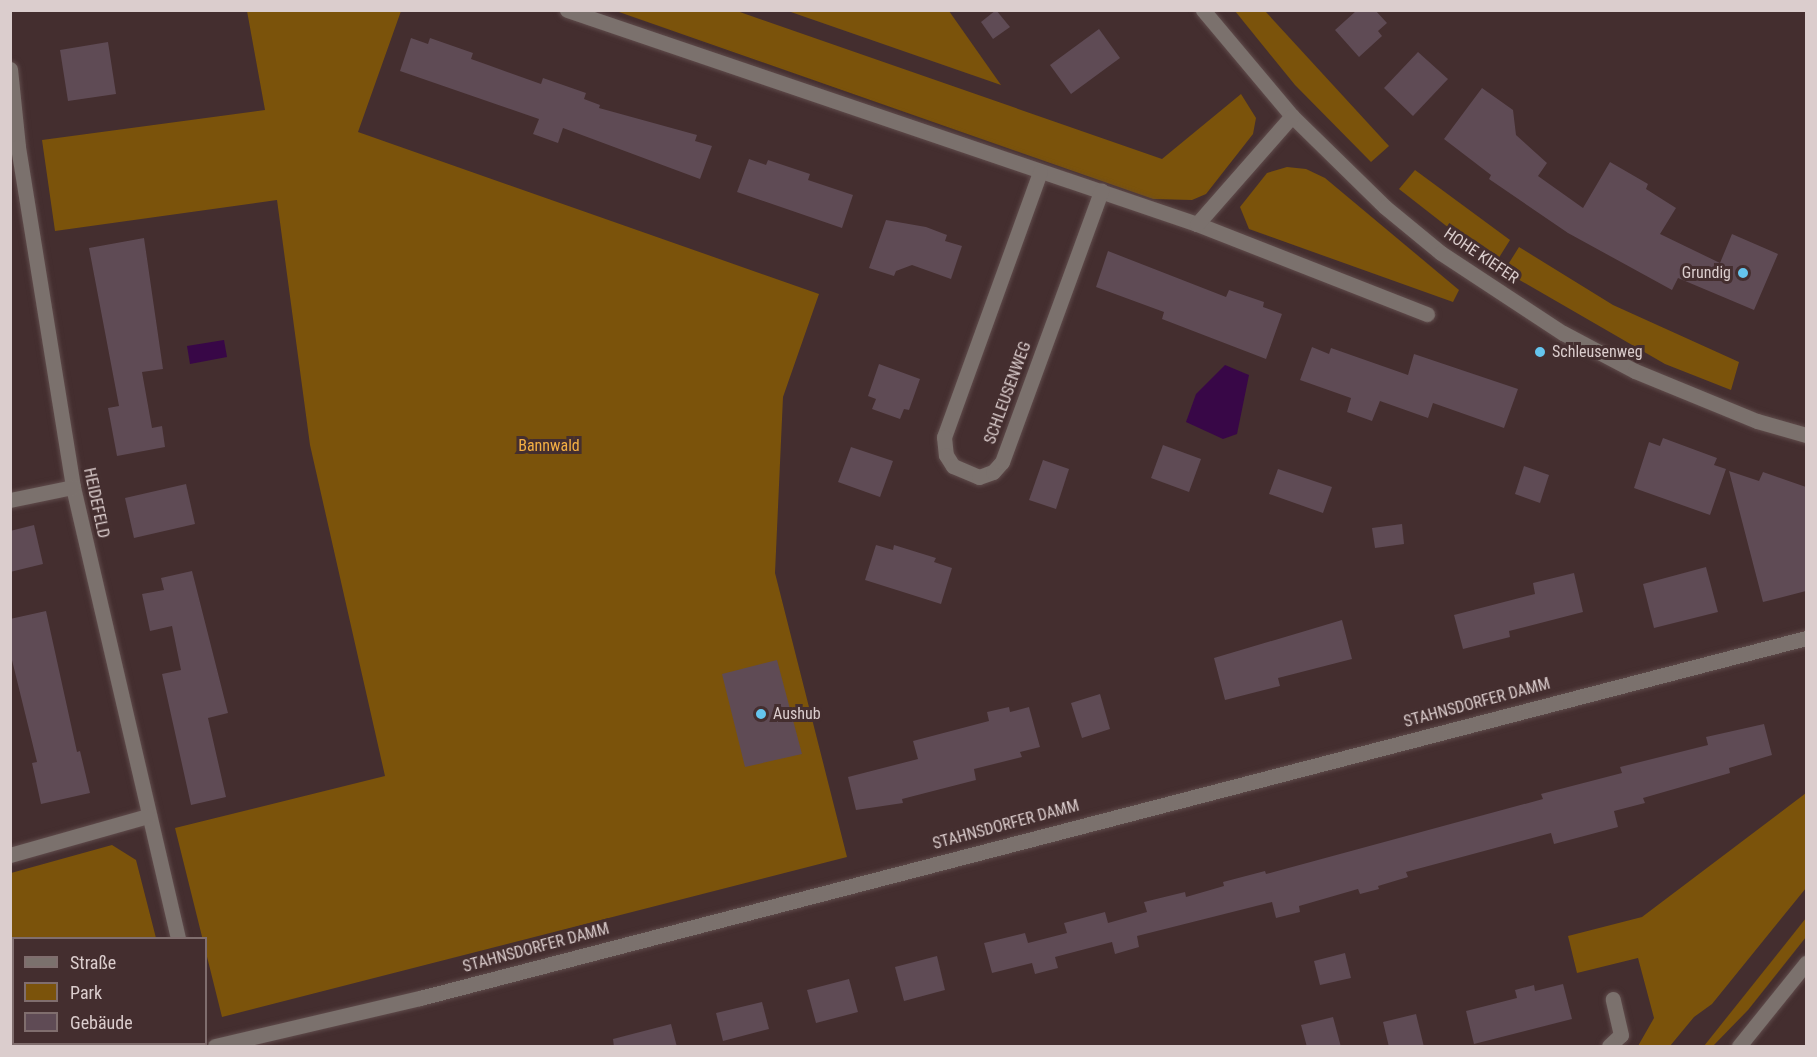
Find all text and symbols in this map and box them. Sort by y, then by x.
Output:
street label: HOHE KIEFER [1440,224,1522,288]
place label: Grundig [1682,263,1731,283]
marker: Grundig [1736,266,1750,280]
street label: SCHLEUSENWEG [981,339,1035,447]
place label: Schleusenweg [1552,342,1643,362]
marker: Schleusenweg [1533,345,1547,359]
park label: Bannwald [518,436,580,456]
street label: HEIDEFELD [79,466,113,540]
street label: STAHNSDORFER DAMM [1402,674,1552,732]
place label: Aushub [773,704,821,724]
marker: Aushub [754,707,768,721]
street label: STAHNSDORFER DAMM [931,796,1081,854]
street label: STAHNSDORFER DAMM [461,919,611,977]
legend [12,937,207,1045]
text: Straße [70,952,116,973]
text: Park [70,982,102,1003]
text: Gebäude [70,1012,133,1033]

